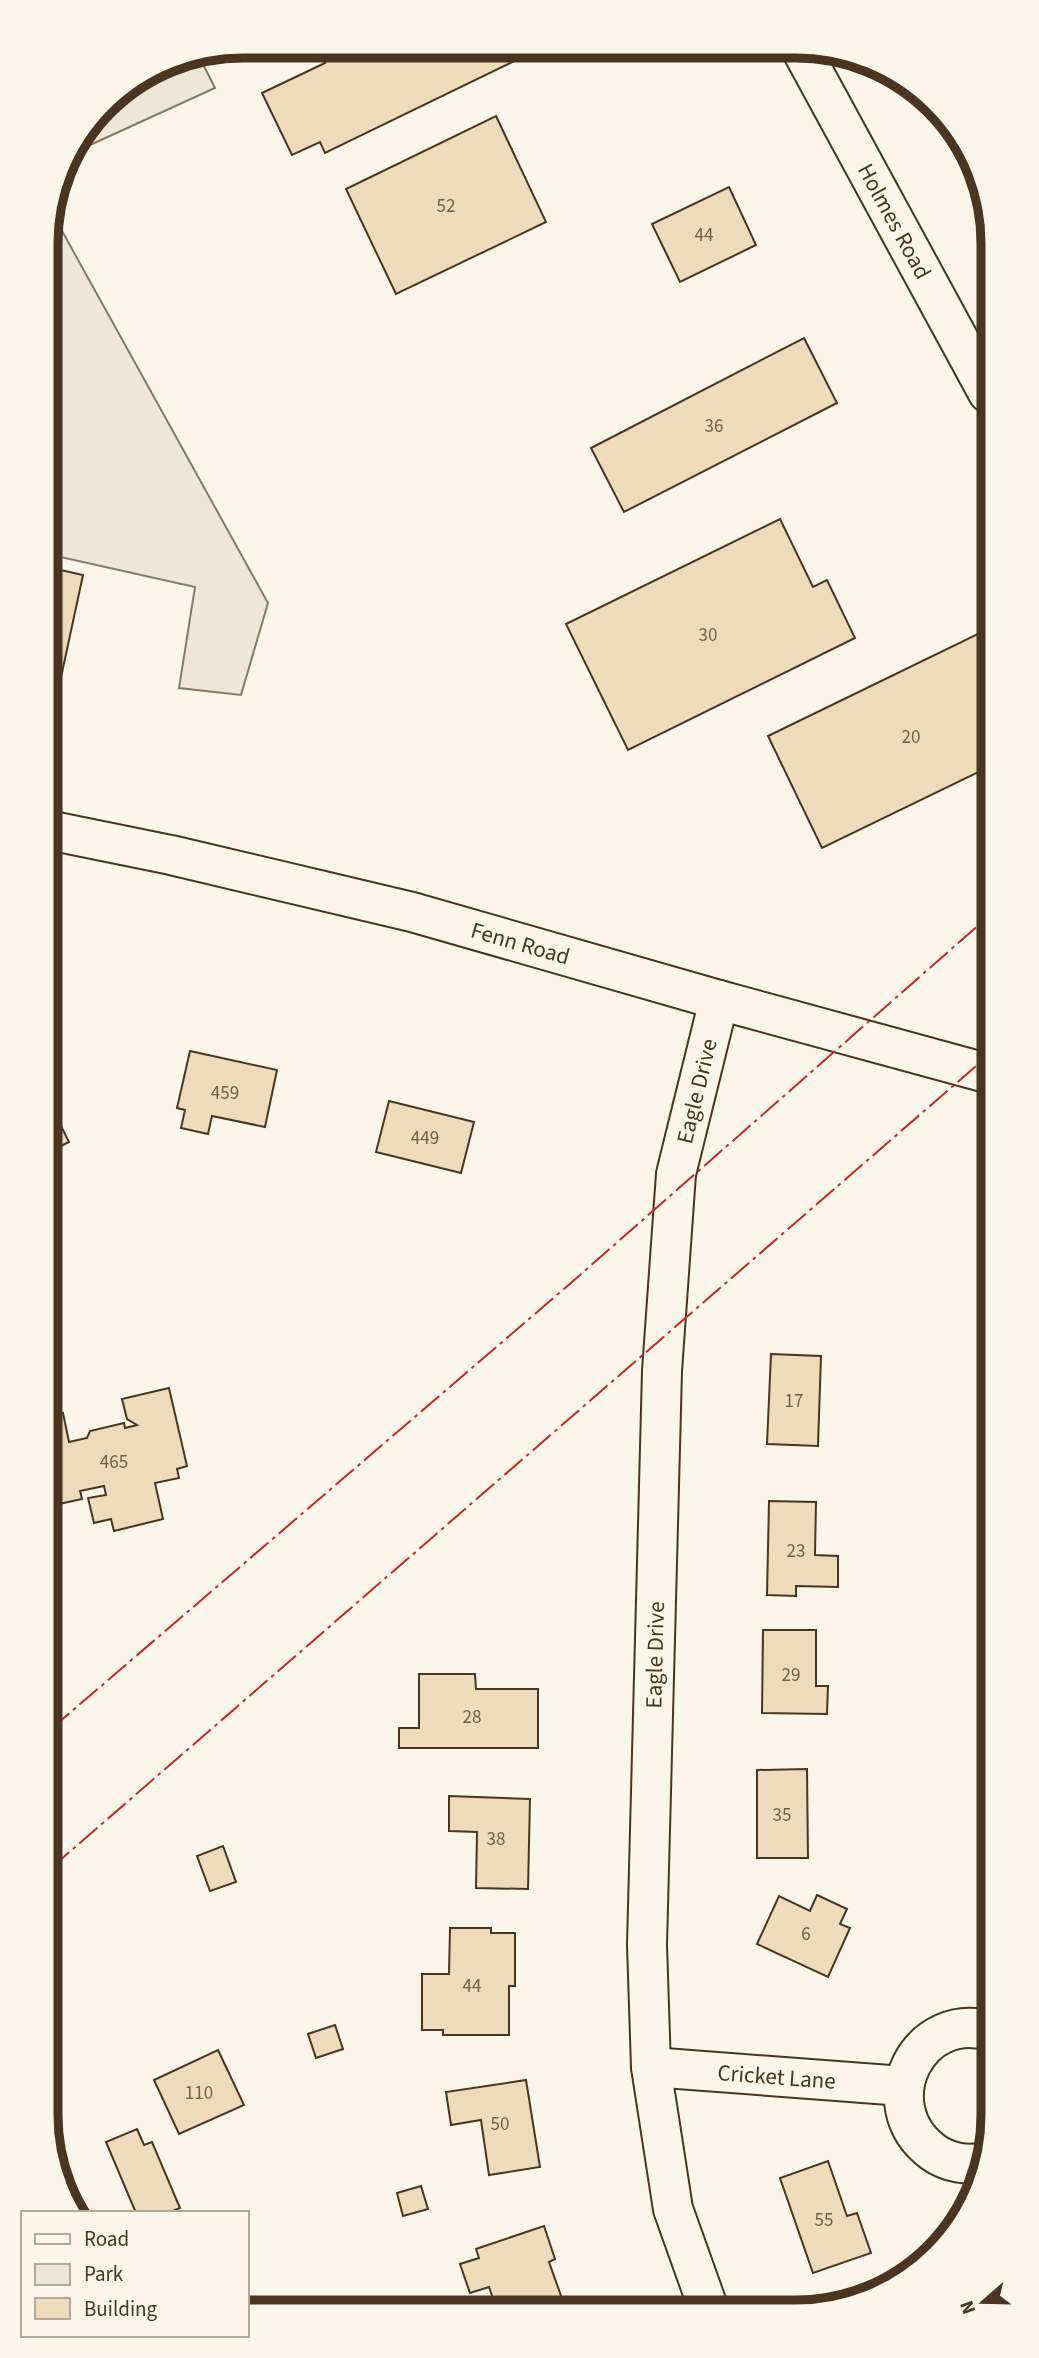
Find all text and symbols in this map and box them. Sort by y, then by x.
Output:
street label: Holmes Road [849,158,939,285]
house number: 52 [437,193,455,220]
house number: 44 [695,222,713,249]
house number: 36 [705,413,723,440]
house number: 30 [699,622,717,649]
house number: 20 [902,724,920,751]
street label: Fenn Road [467,914,574,973]
street label: Eagle Drive [668,1035,726,1147]
house number: 459 [211,1080,239,1107]
house number: 449 [411,1125,439,1152]
house number: 17 [785,1388,803,1415]
house number: 465 [100,1449,128,1476]
house number: 23 [787,1538,805,1565]
street label: Eagle Drive [637,1601,673,1709]
house number: 29 [782,1662,800,1689]
house number: 28 [463,1704,481,1731]
house number: 35 [773,1802,791,1829]
house number: 38 [487,1826,505,1853]
house number: 6 [801,1921,811,1948]
house number: 44 [463,1973,481,2000]
street label: Cricket Lane [716,2056,837,2098]
house number: 110 [185,2080,213,2107]
house number: 50 [491,2111,509,2138]
house number: 55 [815,2207,833,2234]
legend [21,2211,248,2337]
text: Road [84,2224,129,2254]
text: Park [84,2259,124,2289]
north arrow [948,2267,1018,2337]
text: Building [84,2294,158,2324]
text: N [954,2297,983,2318]

